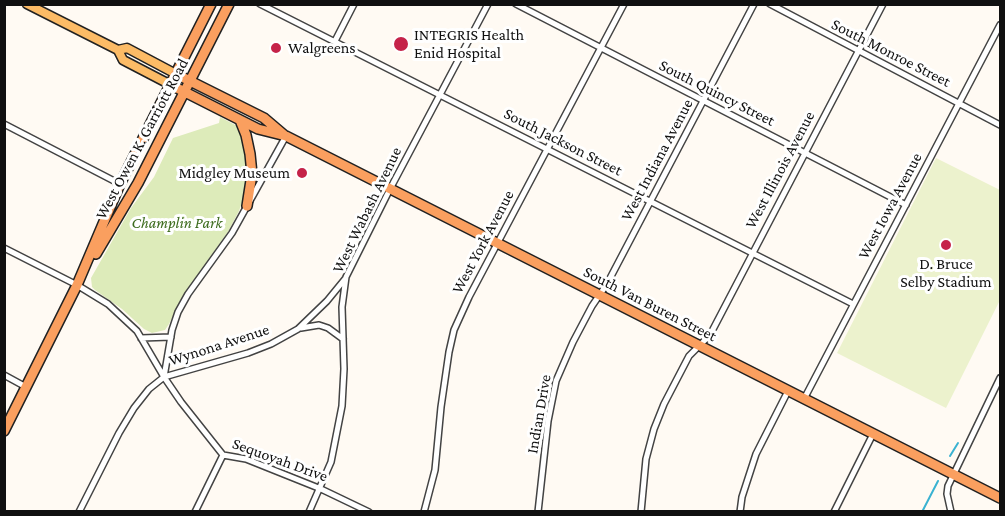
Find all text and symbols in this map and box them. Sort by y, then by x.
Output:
street label: South Monroe Street [828,15,954,91]
place label: INTEGRIS Health Enid Hospital [414,25,524,63]
marker: INTEGRIS Health Enid Hospital [392,35,410,53]
place label: Walgreens [288,38,356,58]
marker: Walgreens [269,41,283,55]
street label: West Owen K. Garriott Road [91,55,193,223]
street label: South Quincy Street [656,56,778,130]
street label: West Indiana Avenue [617,96,697,224]
street label: South Jackson Street [501,104,625,180]
street label: West Illinois Avenue [741,108,819,232]
street label: West Wabash Avenue [328,144,406,276]
street label: West Iowa Avenue [854,150,926,262]
place label: Midgley Museum [178,163,290,183]
marker: Midgley Museum [295,166,309,180]
street label: West York Avenue [448,187,518,297]
park label: Champlin Park [131,213,223,233]
marker: D. Bruce Selby Stadium [939,238,953,252]
place label: D. Bruce Selby Stadium [900,254,992,292]
street label: South Van Buren Street [580,262,720,346]
street label: Wynona Avenue [166,320,272,370]
street label: Indian Drive [523,373,555,455]
street label: Sequoyah Drive [230,434,330,486]

